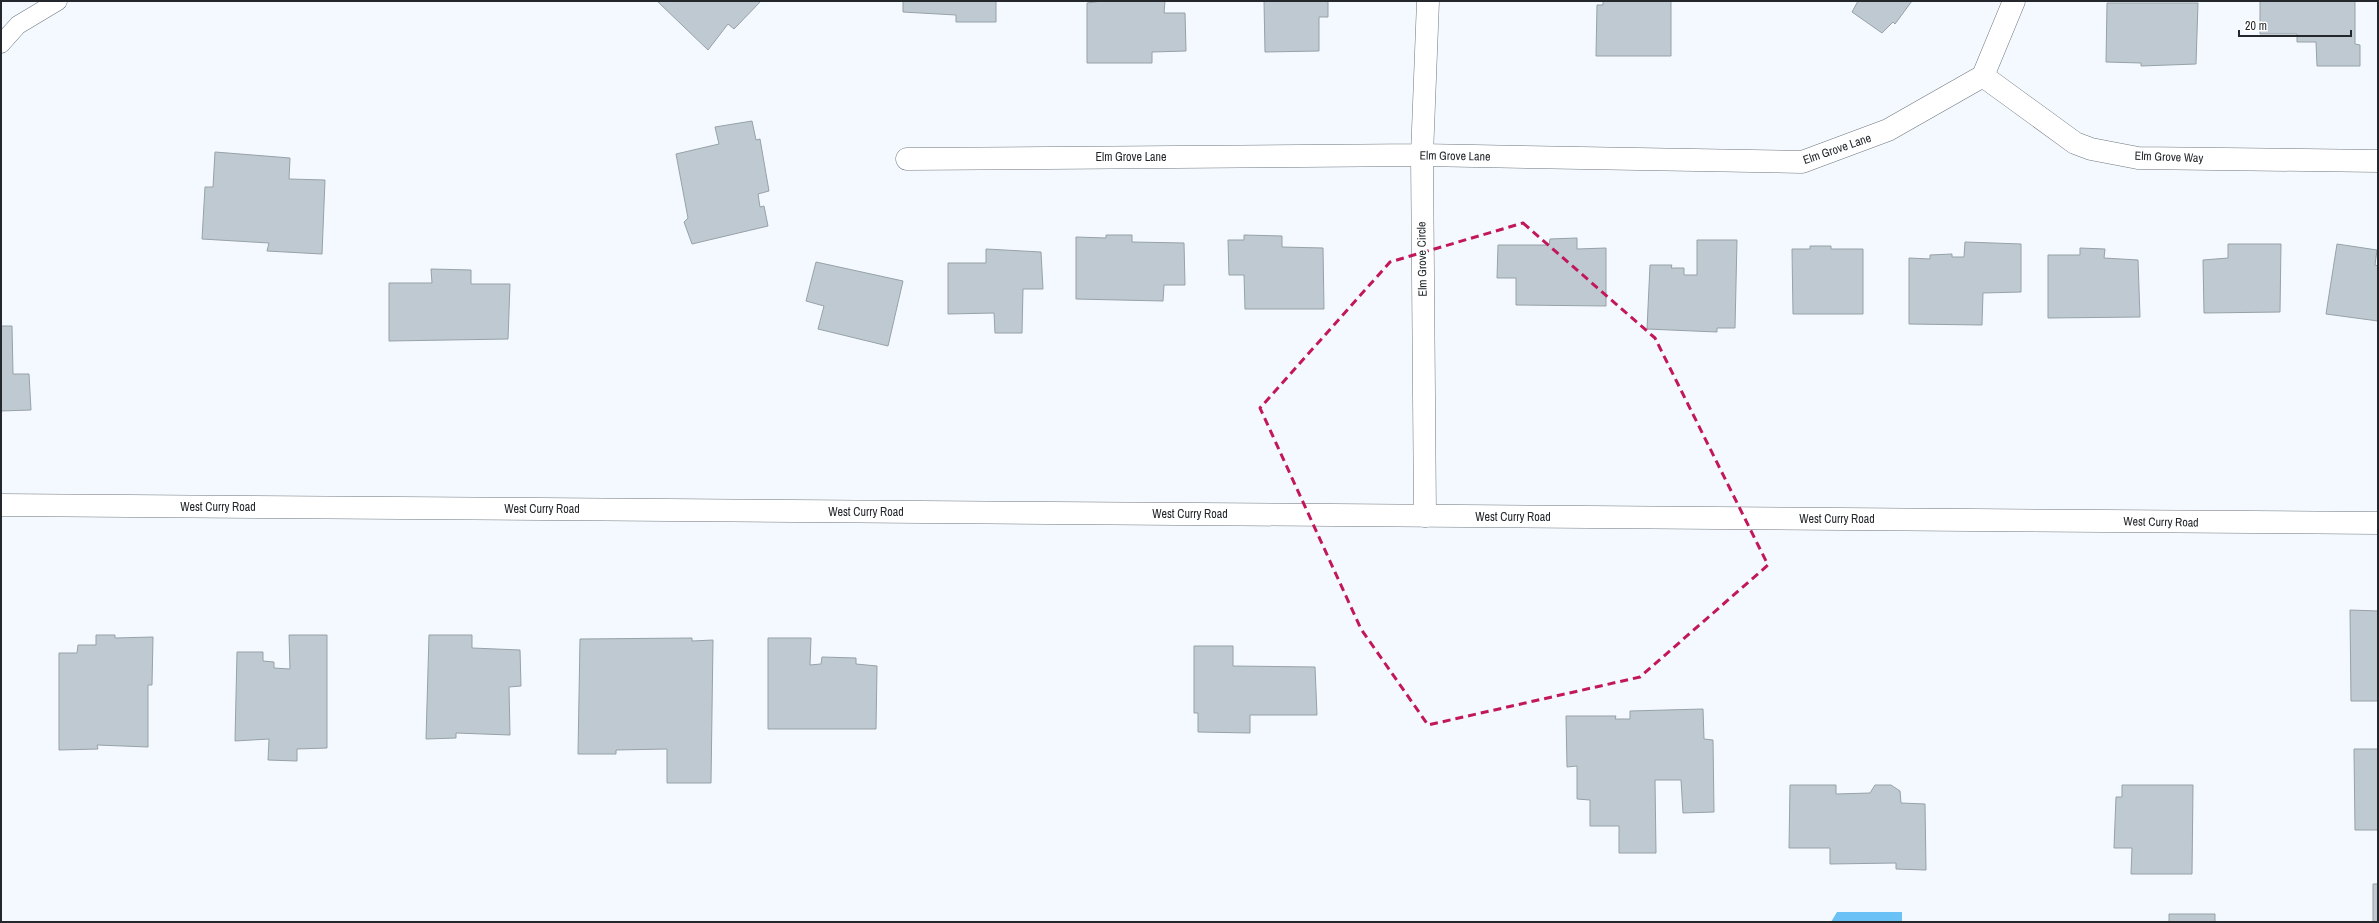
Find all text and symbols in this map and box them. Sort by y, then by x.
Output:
scale bar [2239,12,2351,38]
text: 20 m [2245,18,2267,34]
street label: Elm Grove Lane [1801,130,1873,168]
street label: Elm Grove Lane [1419,147,1491,165]
street label: Elm Grove Way [2134,148,2204,166]
street label: Elm Grove Lane [1095,149,1167,165]
street label: Elm Grove Circle [1413,221,1431,297]
street label: West Curry Road [180,499,256,515]
street label: West Curry Road [504,501,580,517]
street label: West Curry Road [828,504,904,520]
street label: West Curry Road [1152,506,1228,522]
street label: West Curry Road [1475,509,1551,525]
street label: West Curry Road [1799,511,1875,527]
street label: West Curry Road [2123,513,2199,531]

